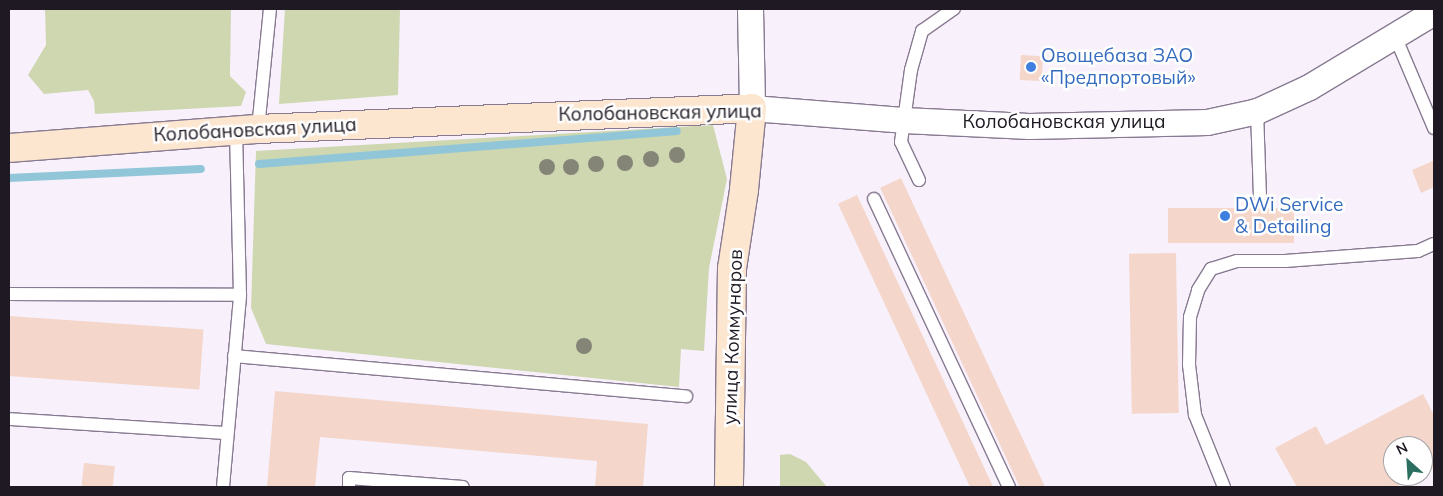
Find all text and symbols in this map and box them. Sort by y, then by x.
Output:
place label: Овощебаза ЗАО «Предпортовый» [1041,45,1196,89]
marker: Овощебаза ЗАО «Предпортовый» [1025,61,1037,73]
street label: Колобановская улица [558,100,762,126]
street label: Колобановская улица [962,111,1166,133]
street label: Колобановская улица [153,113,357,147]
place label: DWi Service & Detailing [1235,194,1343,238]
marker: DWi Service & Detailing [1219,210,1231,222]
street label: улица Коммунаров [719,249,747,425]
north arrow [1383,436,1433,486]
text: N [1393,438,1411,459]

